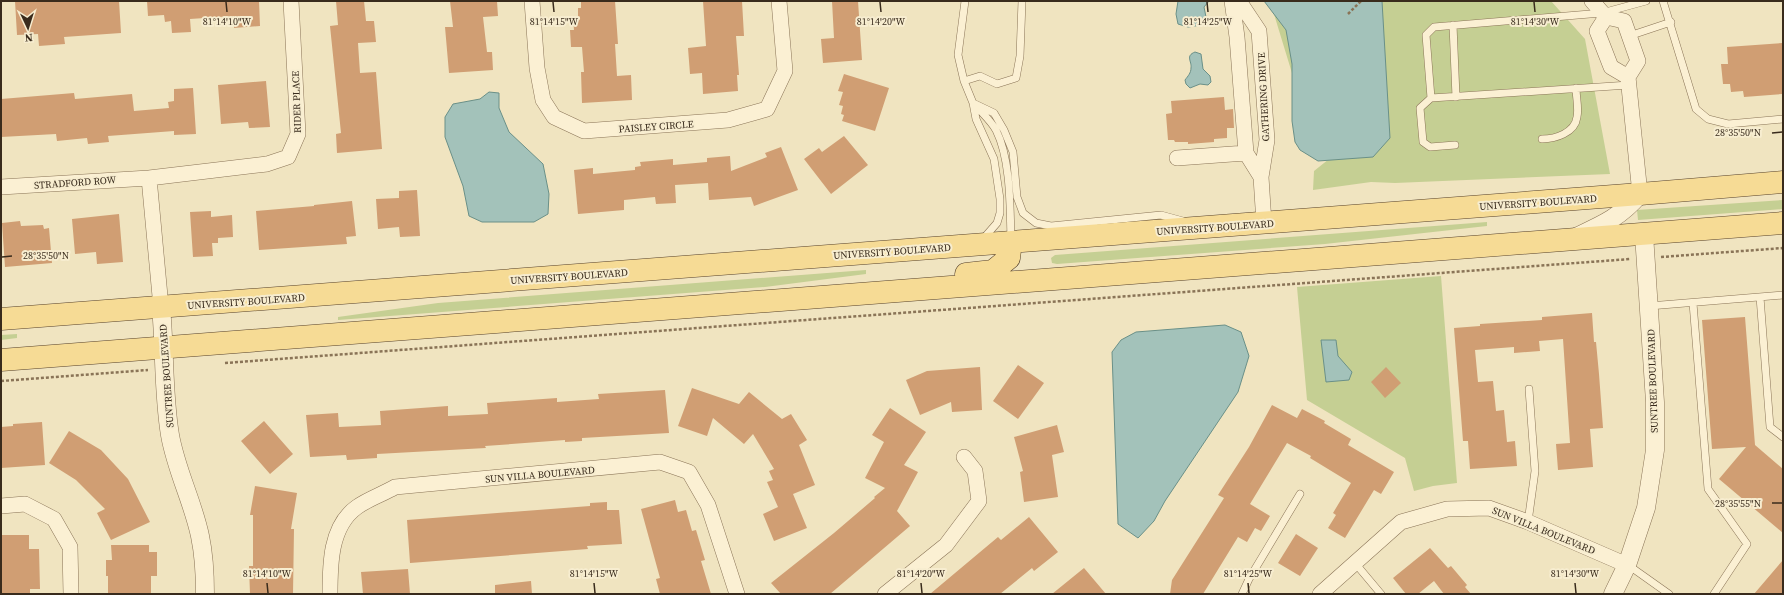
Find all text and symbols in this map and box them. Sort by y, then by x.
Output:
north arrow [8,8,48,48]
text: 81°14'10"W [203,15,252,28]
text: 81°14'15"W [530,15,579,28]
text: 81°14'20"W [857,15,906,28]
text: 81°14'25"W [1184,15,1233,28]
text: 81°14'30"W [1511,15,1560,28]
text: N [24,30,33,45]
street label: GATHERING DRIVE [1255,52,1272,142]
street label: RIDER PLACE [289,71,304,133]
street label: PAISLEY CIRCLE [618,117,694,136]
text: 28°35'50"N [1715,126,1761,139]
street label: STRADFORD ROW [34,173,117,192]
street label: UNIVERSITY BOULEVARD [1479,192,1597,213]
street label: UNIVERSITY BOULEVARD [1156,217,1274,238]
street label: UNIVERSITY BOULEVARD [833,241,951,262]
text: 28°35'50"N [23,249,69,262]
street label: UNIVERSITY BOULEVARD [510,266,628,287]
street label: UNIVERSITY BOULEVARD [187,291,305,312]
street label: SUNTREE BOULEVARD [156,324,177,428]
street label: SUNTREE BOULEVARD [1644,329,1661,433]
street label: SUN VILLA BOULEVARD [485,463,595,486]
text: 28°35'55"N [1715,497,1761,510]
street label: SUN VILLA BOULEVARD [1490,504,1597,557]
text: 81°14'10"W [243,567,292,580]
text: 81°14'15"W [570,567,619,580]
text: 81°14'20"W [897,567,946,580]
text: 81°14'25"W [1224,567,1273,580]
text: 81°14'30"W [1551,567,1600,580]

